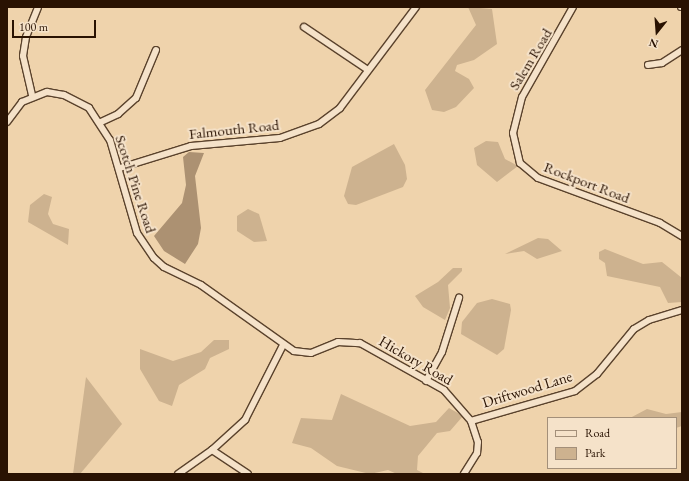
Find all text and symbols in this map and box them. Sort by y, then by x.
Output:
scale bar [14,12,98,38]
north arrow [637,12,677,52]
text: 100 m [19,19,48,35]
street label: Salem Road [505,25,555,93]
text: N [647,35,660,51]
street label: Falmouth Road [188,115,280,143]
street label: Scotch Pine Road [112,133,160,235]
street label: Rockport Road [541,157,633,207]
street label: Hickory Road [376,332,456,388]
street label: Driftwood Lane [480,367,574,411]
legend [547,417,677,469]
text: Road [585,425,610,441]
text: Park [585,445,605,461]

